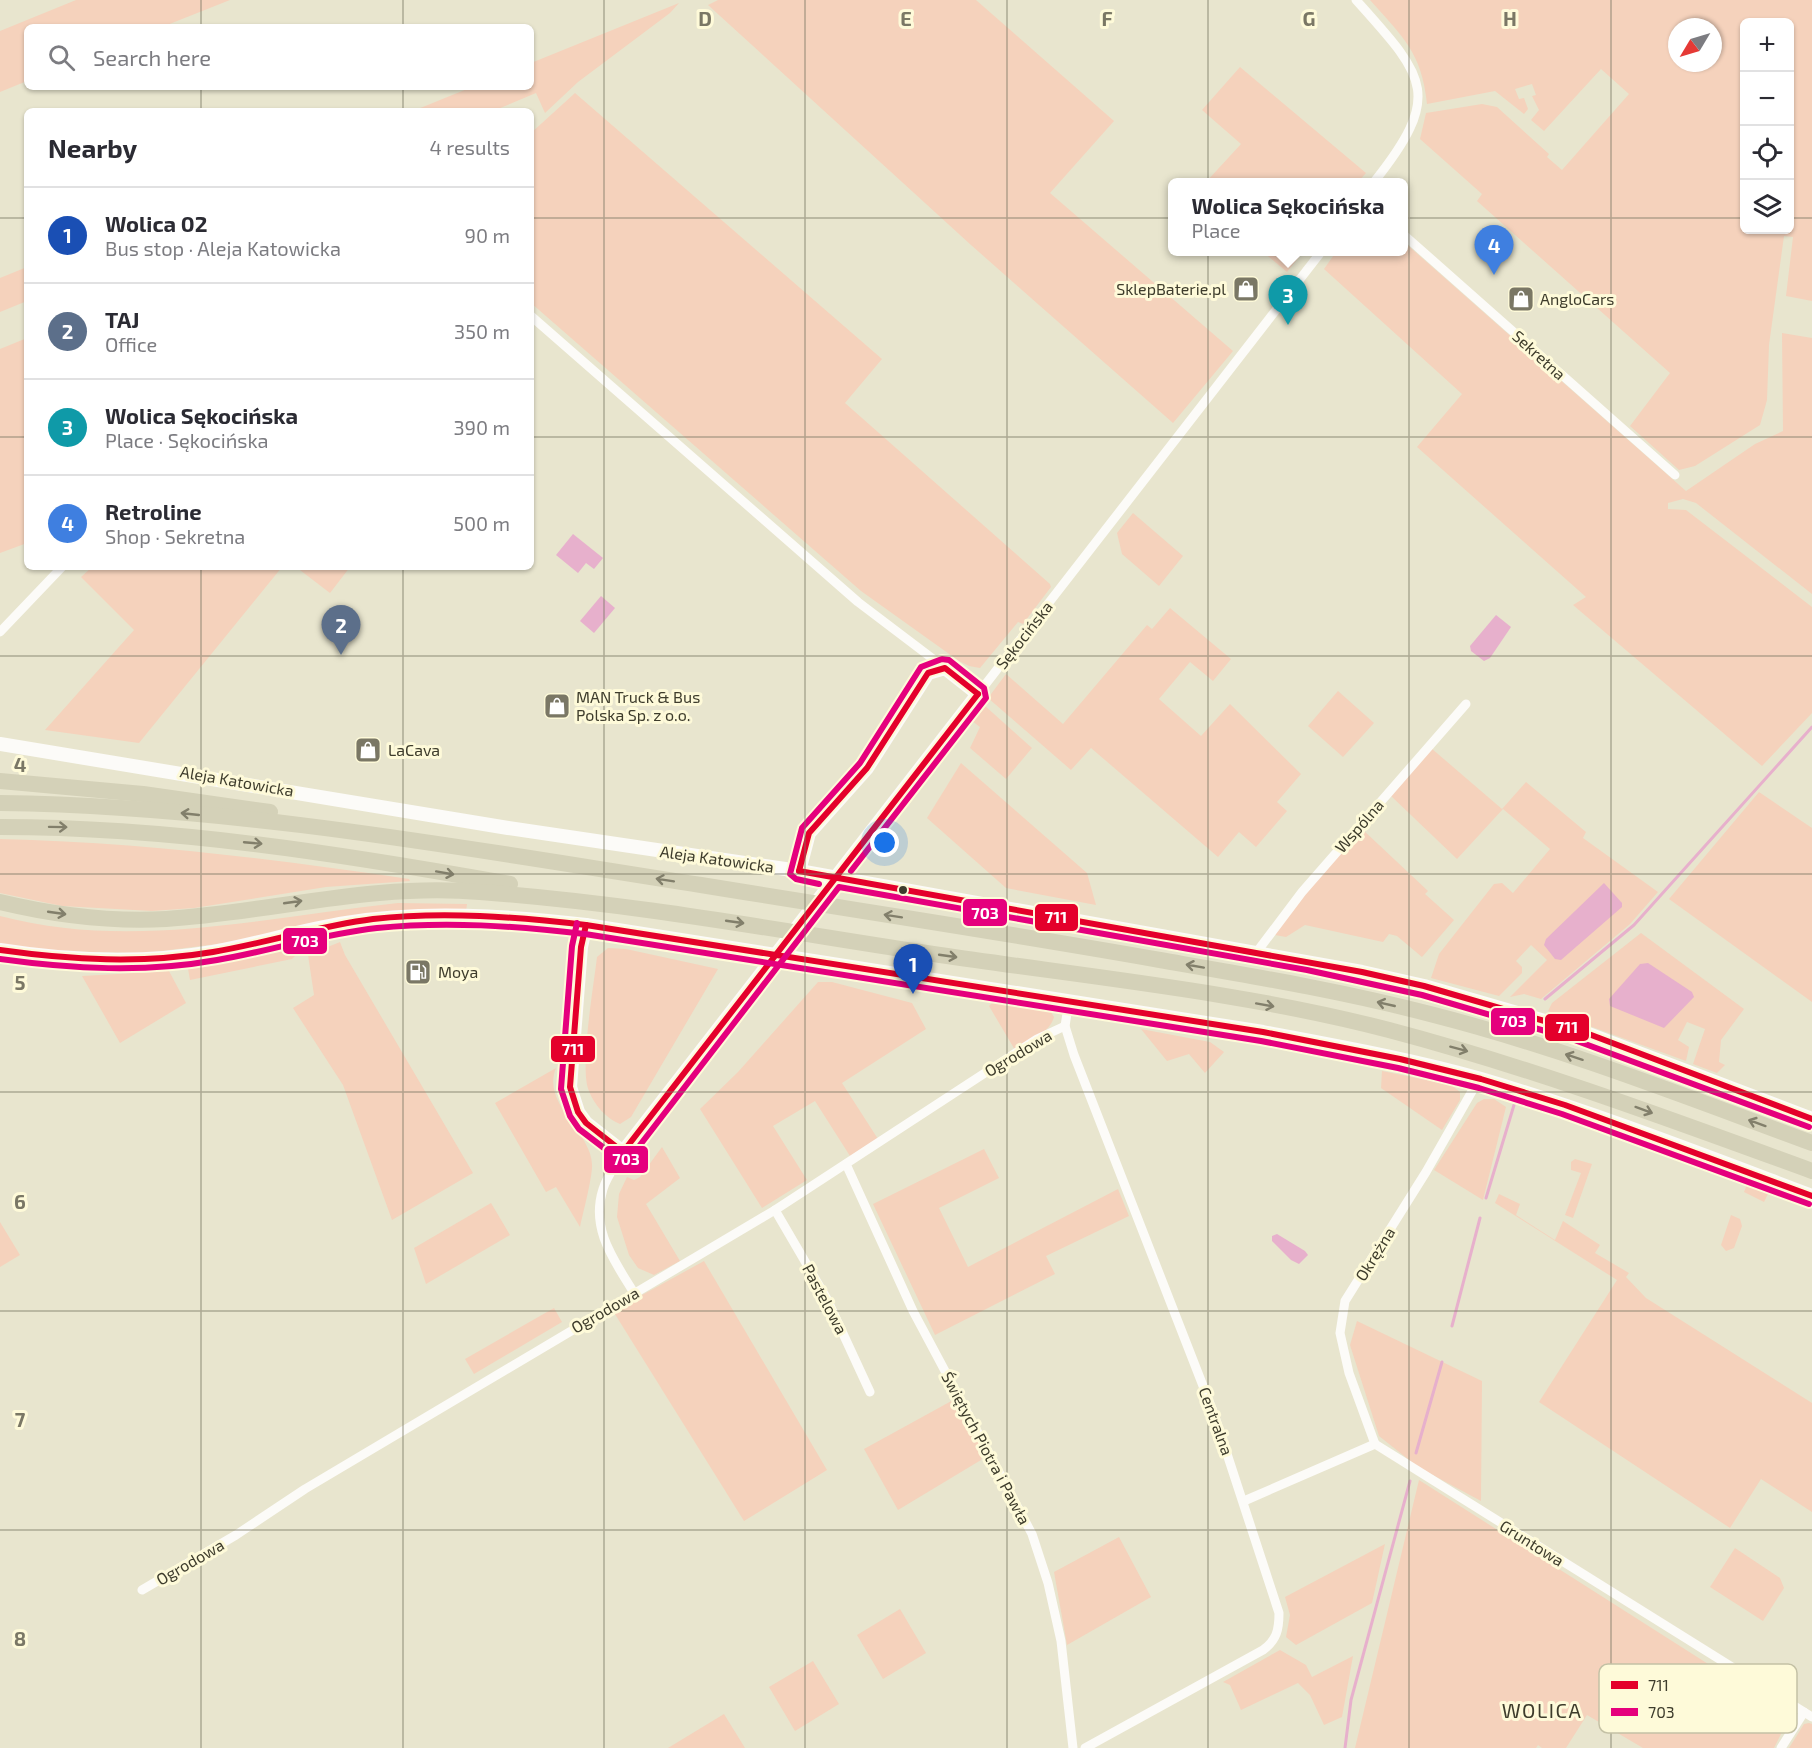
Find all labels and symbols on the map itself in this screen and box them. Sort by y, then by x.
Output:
text: D [698,6,712,30]
text: E [900,6,912,30]
text: F [1101,6,1113,30]
text: G [1303,6,1315,30]
text: H [1503,6,1517,30]
north arrow [1668,18,1722,72]
pin: 4 [1474,226,1514,275]
shop icon: SklepBaterie.pl [1231,274,1261,304]
pin: 3 [1268,276,1308,325]
place label: SklepBaterie.pl [1116,279,1226,298]
shop icon: AngloCars [1506,284,1536,314]
place label: AngloCars [1540,289,1614,308]
street label: Sekretna [1509,326,1570,383]
street label: Sękocińska [991,597,1056,672]
pin: 2 [322,606,360,655]
place label: MAN Truck & Bus Polska Sp. z o.o. [576,687,700,724]
shop icon: MAN Truck & Bus Polska Sp. z o.o. [542,691,572,721]
shop icon: LaCava [353,735,383,765]
place label: LaCava [388,740,440,759]
text: 4 [14,752,27,776]
street label: Aleja Katowicka [179,761,295,801]
street label: Wspólna [1330,795,1387,856]
one-way arrow [180,808,200,819]
one-way arrow [48,821,68,833]
your location [870,828,899,857]
one-way arrow [242,838,262,849]
street label: Aleja Katowicka [659,841,775,877]
one-way arrow [435,868,455,879]
one-way arrow [656,874,676,885]
unlabelled marker [897,884,909,896]
one-way arrow [283,896,302,907]
line badge: 703 [962,898,1008,927]
text: 703 [971,903,999,922]
line badge: 711 [1034,903,1079,932]
text: 711 [1045,907,1067,926]
one-way arrow [47,908,67,919]
one-way arrow [884,910,904,921]
one-way arrow [724,917,744,928]
line badge: 703 [282,927,328,955]
text: 703 [291,931,319,950]
pin: 1 [894,944,932,994]
one-way arrow [938,951,957,962]
fuel station icon: Moya [403,957,433,987]
one-way arrow [1186,960,1205,971]
place label: Moya [438,962,478,981]
text: 5 [14,970,26,994]
one-way arrow [1377,997,1396,1009]
one-way arrow [1255,1000,1275,1011]
line badge: 703 [1490,1007,1536,1036]
text: 703 [1499,1011,1527,1030]
line badge: 711 [1544,1013,1590,1042]
text: 711 [1556,1017,1578,1036]
street label: Ogrodowa [981,1025,1055,1080]
line badge: 711 [550,1035,596,1063]
text: 711 [562,1039,584,1058]
one-way arrow [1449,1044,1468,1055]
one-way arrow [1565,1051,1584,1062]
one-way arrow [1634,1105,1653,1116]
one-way arrow [1748,1117,1767,1128]
line badge: 703 [603,1145,649,1174]
text: 703 [612,1149,640,1168]
text: 6 [14,1189,26,1213]
street label: Okrężna [1351,1223,1398,1284]
street label: Pastelowa [799,1260,852,1337]
street label: Ogrodowa [568,1283,642,1337]
street label: Świętych Piotra i Pawła [938,1368,1035,1527]
street label: Centralna [1195,1384,1238,1458]
text: 7 [15,1407,26,1431]
street label: Gruntowa [1497,1515,1568,1570]
street label: Ogrodowa [153,1535,227,1589]
text: 8 [14,1626,26,1650]
legend [1599,1664,1797,1733]
text: 711 [1648,1675,1669,1694]
district label: WOLICA [1502,1698,1582,1722]
text: 703 [1648,1702,1675,1721]

